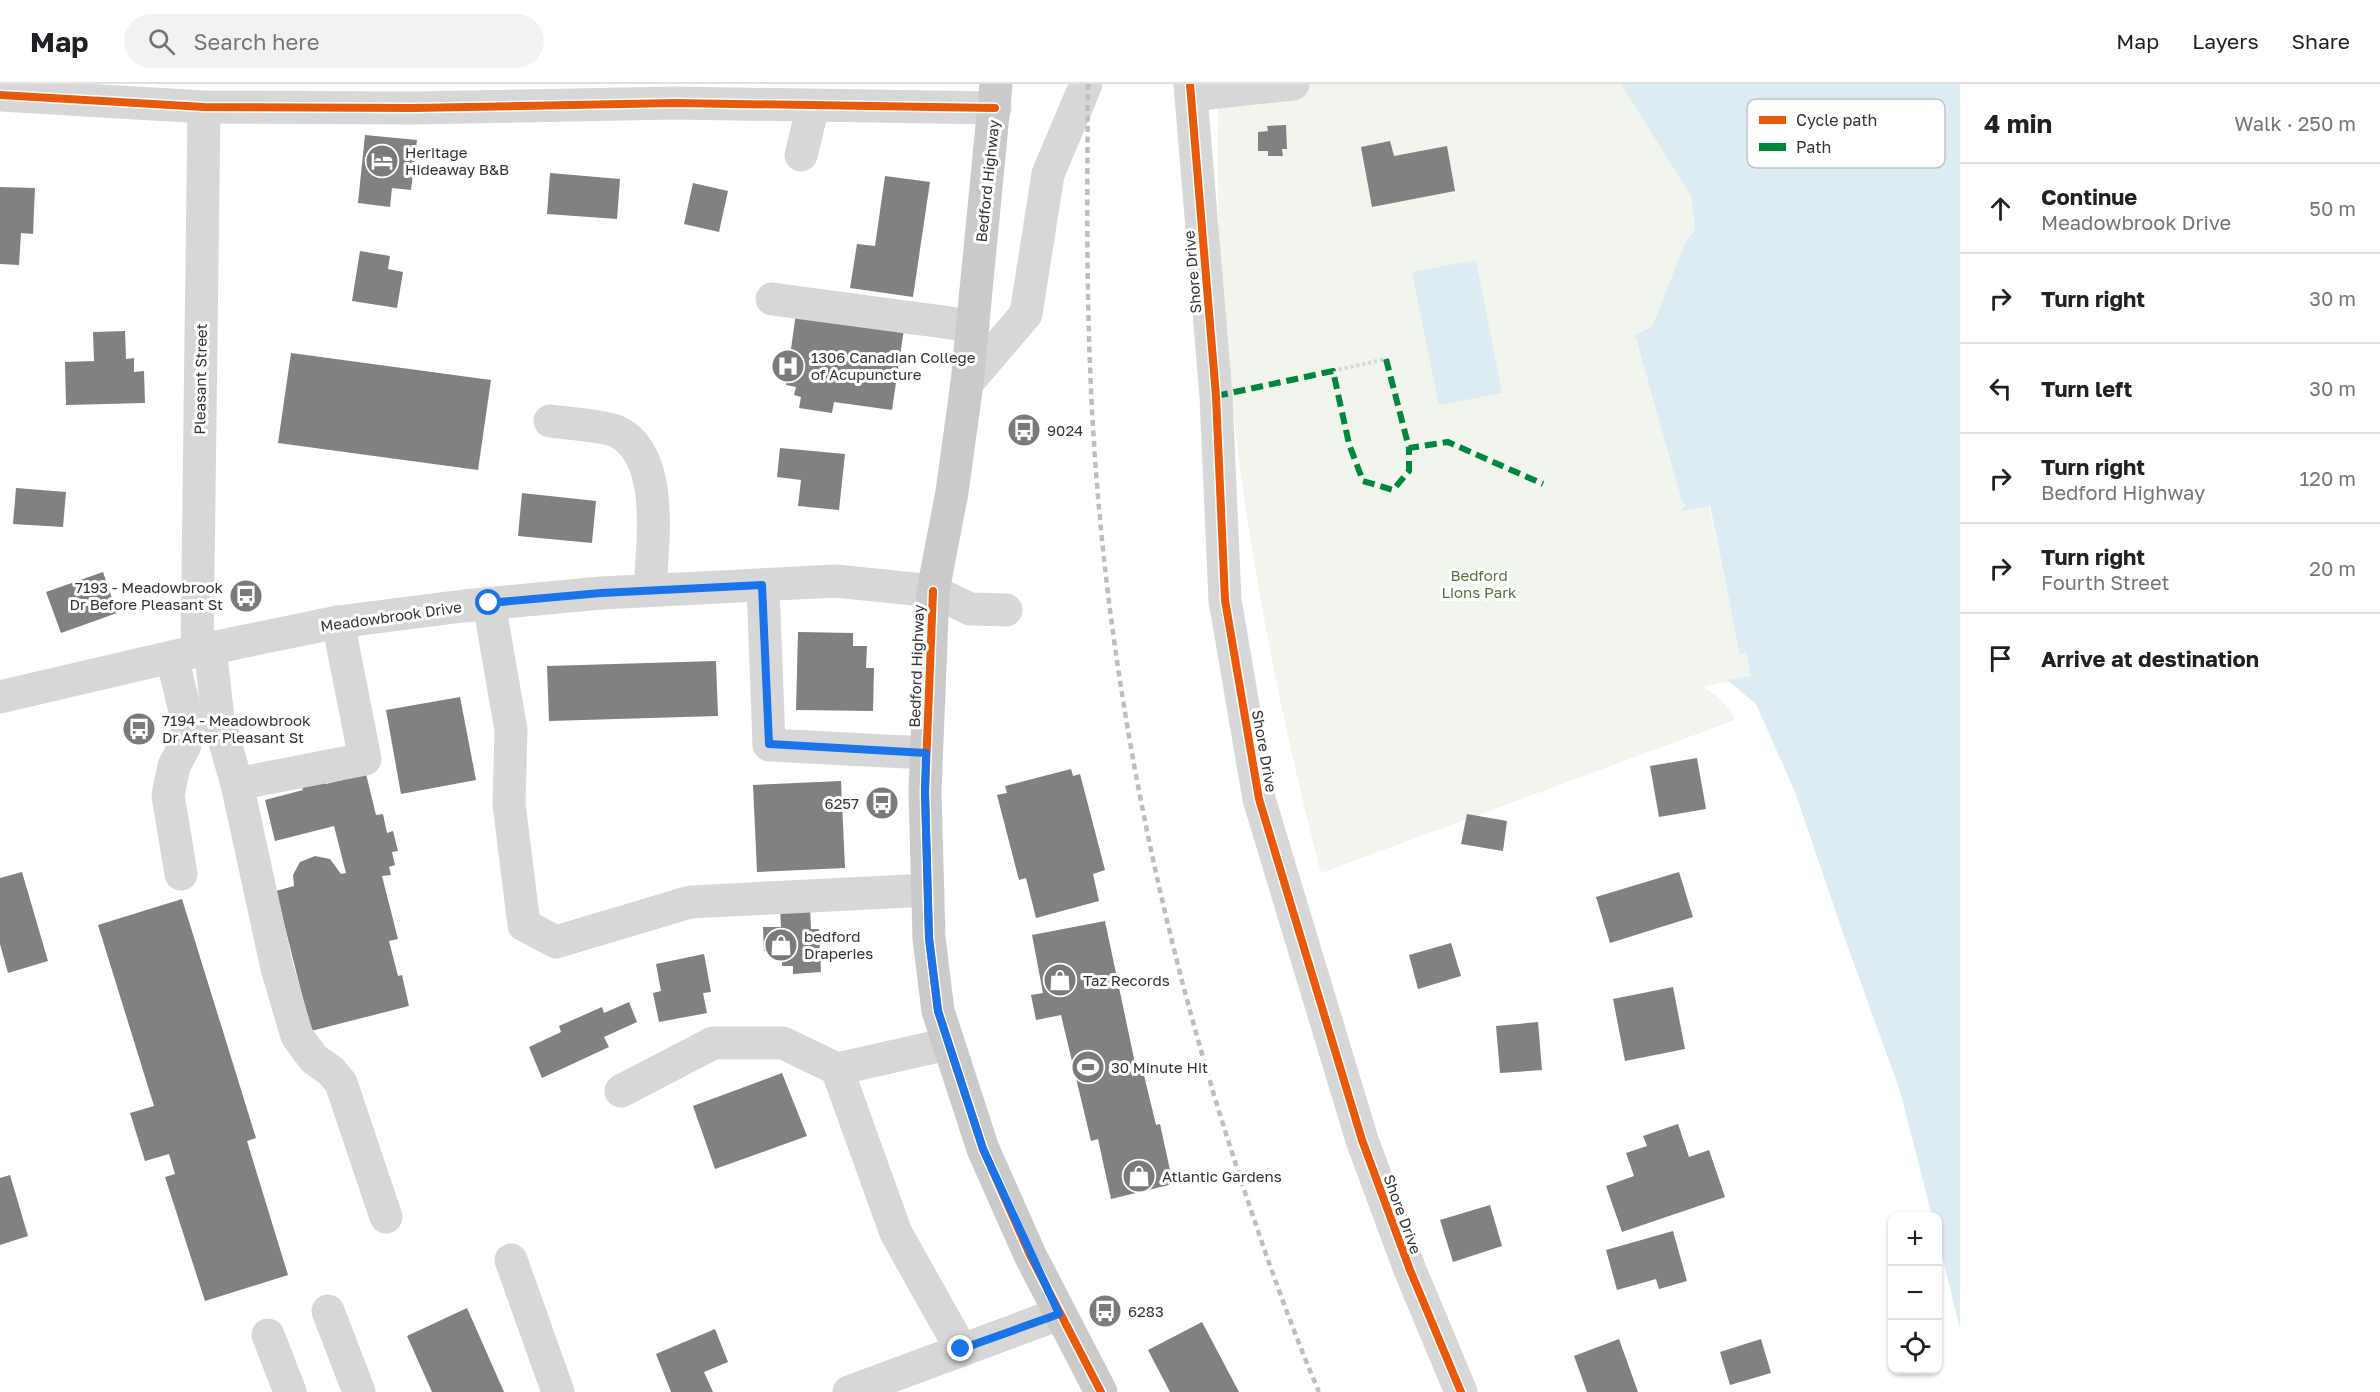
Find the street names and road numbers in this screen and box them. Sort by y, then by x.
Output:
street label: Bedford Highway [972,118,1002,243]
street label: Shore Drive [1179,230,1205,314]
street label: Pleasant Street [190,323,210,435]
street label: Meadowbrook Drive [319,597,463,635]
street label: Bedford Highway [905,604,927,728]
street label: Shore Drive [1249,708,1281,794]
street label: Shore Drive [1380,1172,1426,1256]

